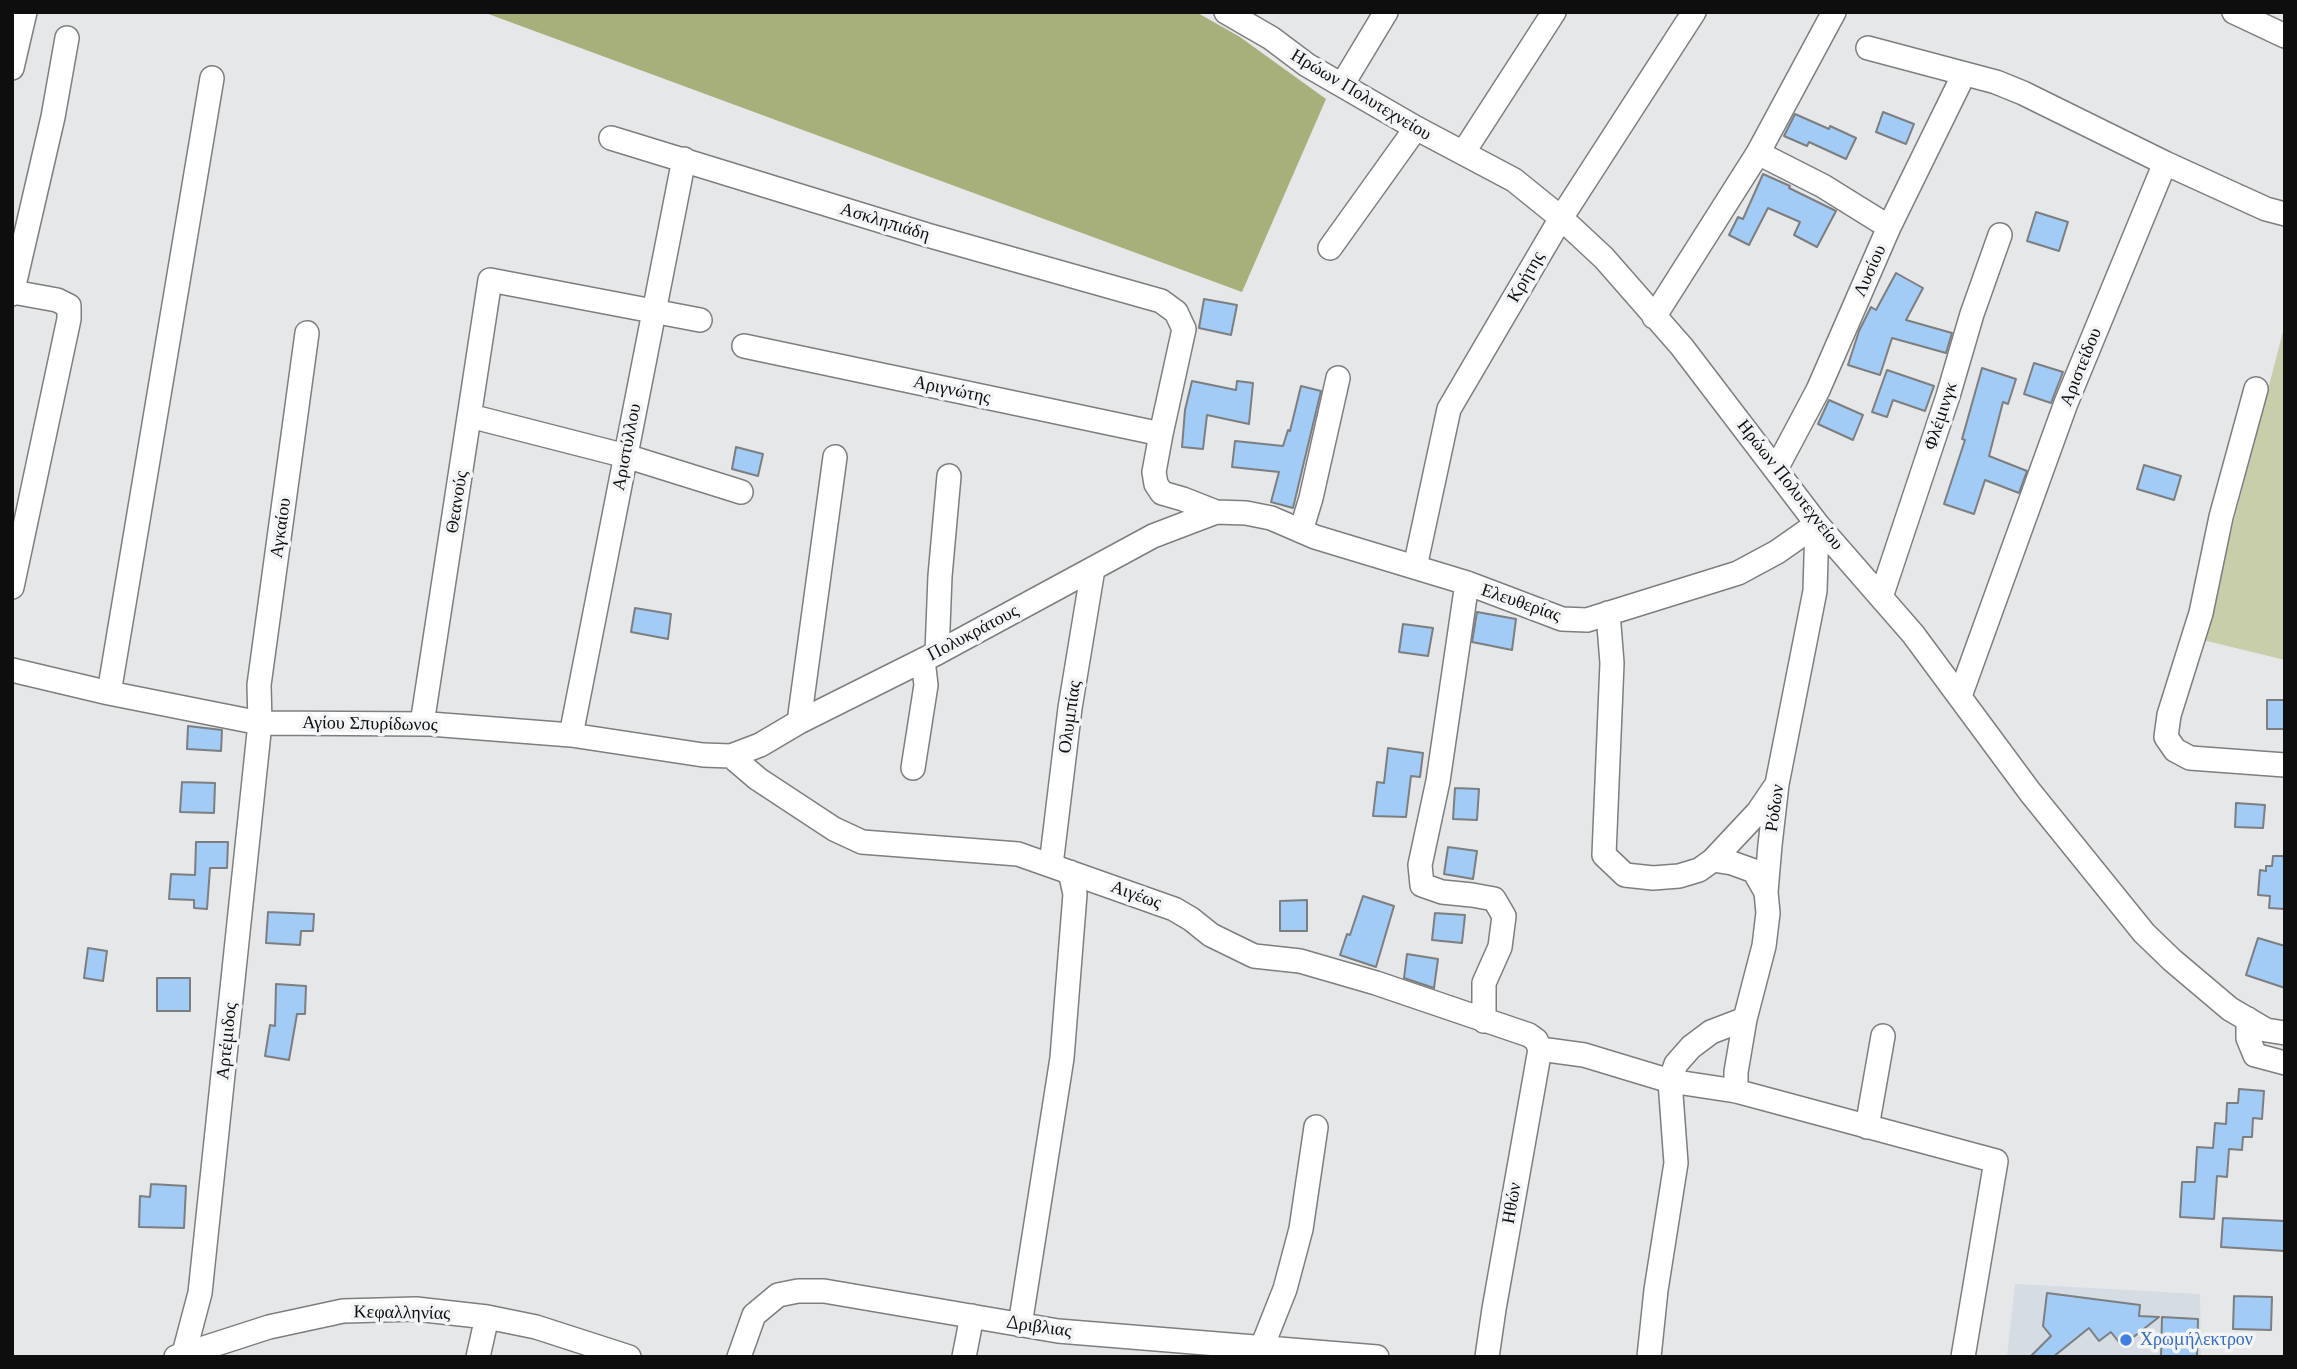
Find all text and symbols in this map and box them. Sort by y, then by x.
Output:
street label: Ηρώων Πολυτεχνείου [1287,45,1435,145]
street label: Ασκληπιάδη [838,198,932,246]
street label: Λυσίου [1849,242,1891,300]
street label: Κρήτης [1503,248,1549,306]
street label: Αριστείδου [2056,325,2106,409]
street label: Αριγνώτης [911,371,993,409]
street label: Φλέμινγκ [1920,379,1962,453]
street label: Αριστύλλου [608,402,646,492]
street label: Ηρώων Πολυτεχνείου [1732,415,1848,555]
street label: Θεανούς [441,469,473,535]
street label: Αγκαίου [266,496,296,560]
street label: Ελευθερίας [1478,579,1564,627]
street label: Πολυκράτους [924,600,1022,666]
street label: Ολυμπίας [1054,679,1086,755]
street label: Αγίου Σπυρίδωνος [302,712,438,736]
street label: Ρόδων [1761,783,1789,833]
street label: Αιγέως [1108,876,1164,914]
street label: Αρτέμιδος [212,1001,242,1081]
street label: Ηθών [1498,1181,1526,1225]
street label: Κεφαλληνίας [354,1301,450,1325]
street label: Δριβλιας [1005,1312,1073,1342]
place label: Χρωμήλεκτρον [2140,1329,2253,1351]
marker: Χρωμήλεκτρον [2118,1332,2134,1348]

